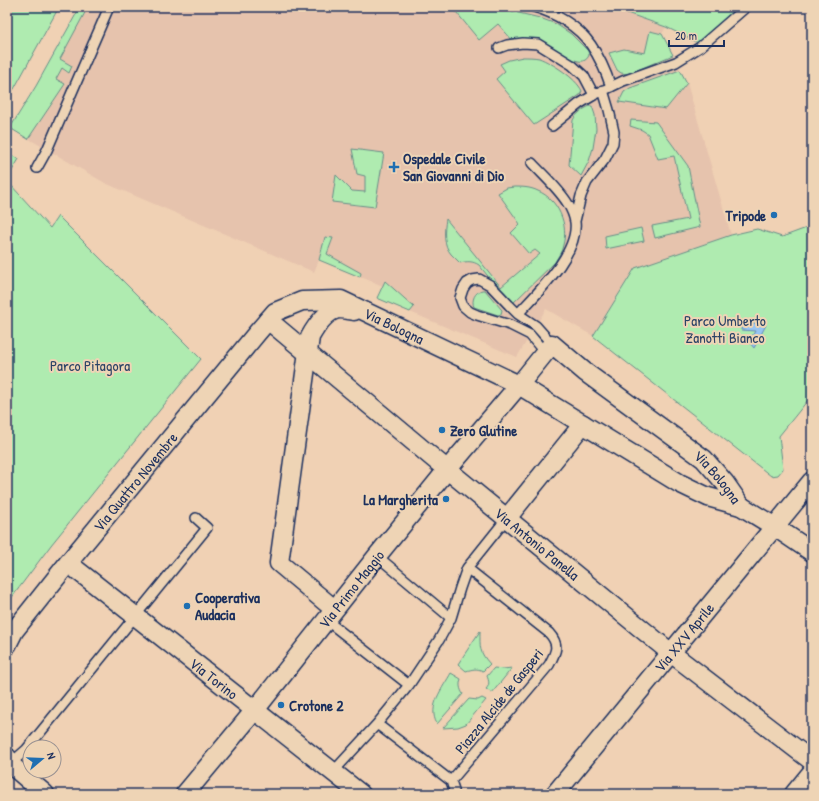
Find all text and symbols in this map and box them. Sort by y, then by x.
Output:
scale bar [669,22,724,48]
text: 20 m [675,27,697,44]
place label: Ospedale Civile San Giovanni di Dio [403,148,504,186]
marker: Ospedale Civile San Giovanni di Dio [388,161,400,173]
place label: Tripode [725,205,766,227]
marker: Tripode [769,210,779,220]
street label: Via Bologna [361,302,428,349]
park label: Parco Umberto Zanotti Bianco [684,310,766,348]
park label: Parco Pitagora [50,355,130,376]
place label: Zero Glutine [450,420,517,441]
marker: Zero Glutine [437,425,447,435]
street label: Via Quattro Novembre [88,427,182,536]
street label: Via Bologna [690,445,747,508]
place label: La Margherita [363,489,438,511]
marker: La Margherita [441,494,451,504]
street label: Via Antonio Panella [490,502,584,585]
street label: Via Primo Maggio [313,545,389,632]
place label: Cooperativa Audacia [195,587,260,625]
street label: Via XXV Aprile [649,598,719,676]
marker: Cooperativa Audacia [182,601,192,611]
street label: Piazza Alcide de Gasperi [450,644,548,758]
street label: Via Torino [185,653,243,704]
place label: Crotone 2 [289,695,344,716]
marker: Crotone 2 [276,700,286,710]
north arrow [22,739,62,779]
text: N [44,751,59,761]

